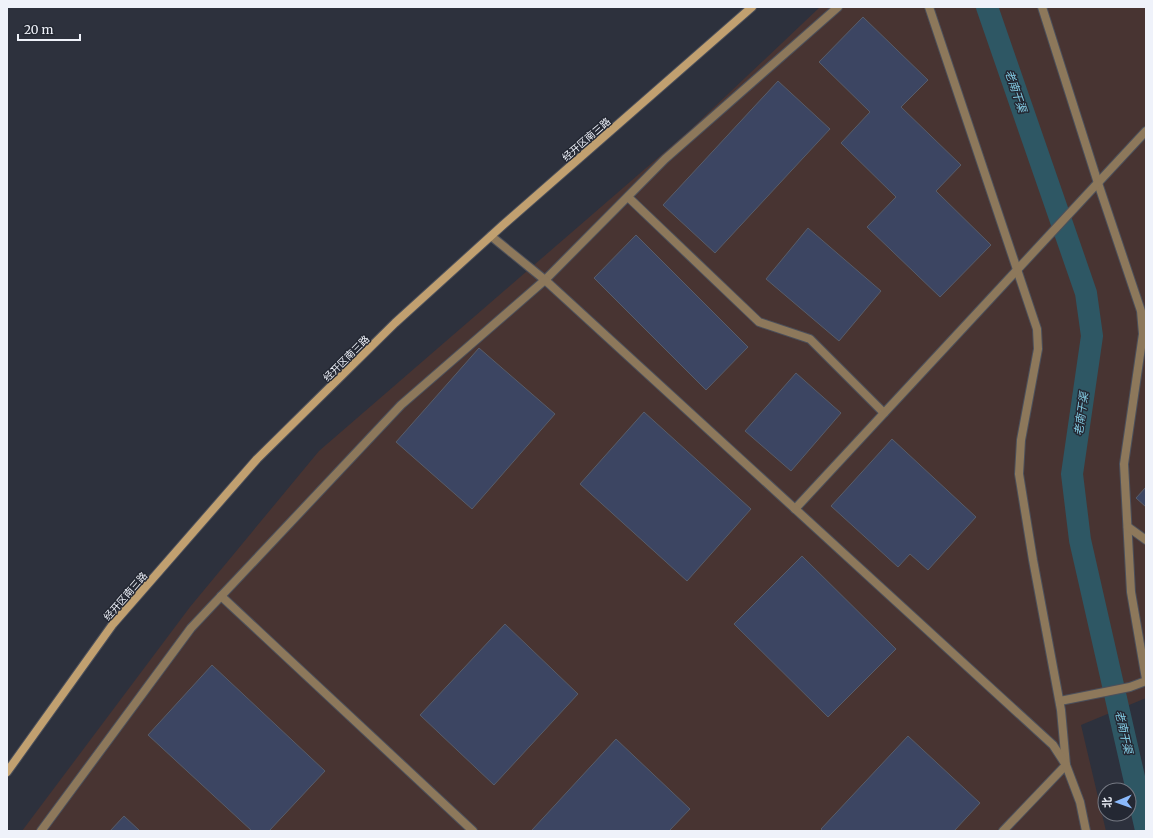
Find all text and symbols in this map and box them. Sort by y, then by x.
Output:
scale bar [18,16,80,42]
text: 20 m [24,22,53,37]
water label: 老南干渠 [1002,68,1030,116]
street label: 经开区南三路 [559,115,613,164]
street label: 经开区南三路 [321,333,372,384]
water label: 老南干渠 [1071,389,1091,437]
street label: 经开区南三路 [101,569,150,623]
water label: 老南干渠 [1112,709,1136,757]
north arrow [1097,782,1137,822]
text: 北 [1100,797,1114,808]

